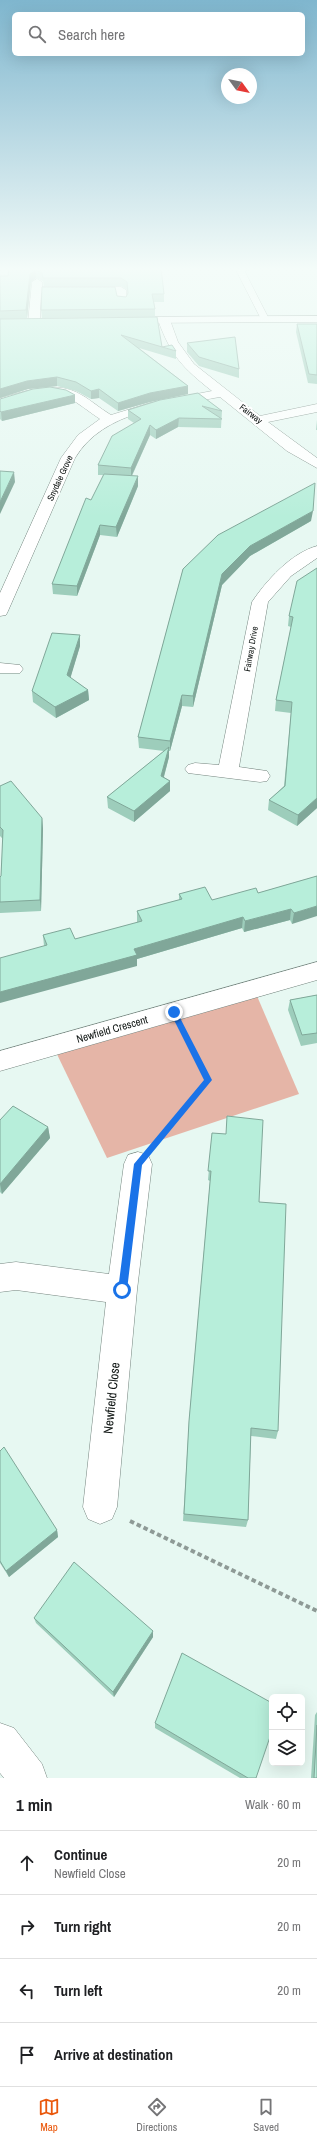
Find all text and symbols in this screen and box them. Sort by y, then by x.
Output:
search box [12,12,305,56]
icon: search [26,23,48,45]
text: Search here [58,24,125,45]
north arrow [221,68,257,104]
street label: Fairway [237,401,265,427]
street label: Snydale Grove [44,453,76,503]
street label: Fairway Drive [241,626,261,672]
route end [165,1003,183,1021]
street label: Newfield Crescent [75,1012,150,1046]
route start [113,1281,131,1299]
street label: Newfield Close [99,1361,124,1435]
map controls [269,1694,305,1766]
button: locate [269,1694,305,1730]
button: layers [269,1730,305,1766]
text: 1 min [16,1793,52,1816]
text: Walk · 60 m [245,1796,301,1813]
text: Continue [54,1844,107,1865]
icon: ahead [16,1852,38,1874]
text: 20 m [277,1854,301,1871]
text: Newfield Close [54,1865,126,1882]
icon: right [16,1916,38,1938]
text: Turn right [54,1916,111,1937]
text: 20 m [277,1918,301,1935]
icon: left [16,1980,38,2002]
text: Turn left [54,1980,102,2001]
text: 20 m [277,1982,301,1999]
icon: arrive [16,2044,38,2066]
text: Arrive at destination [54,2044,173,2065]
tab: Map [38,2096,60,2134]
tab: Directions [136,2096,177,2134]
tab: Saved [253,2096,279,2134]

